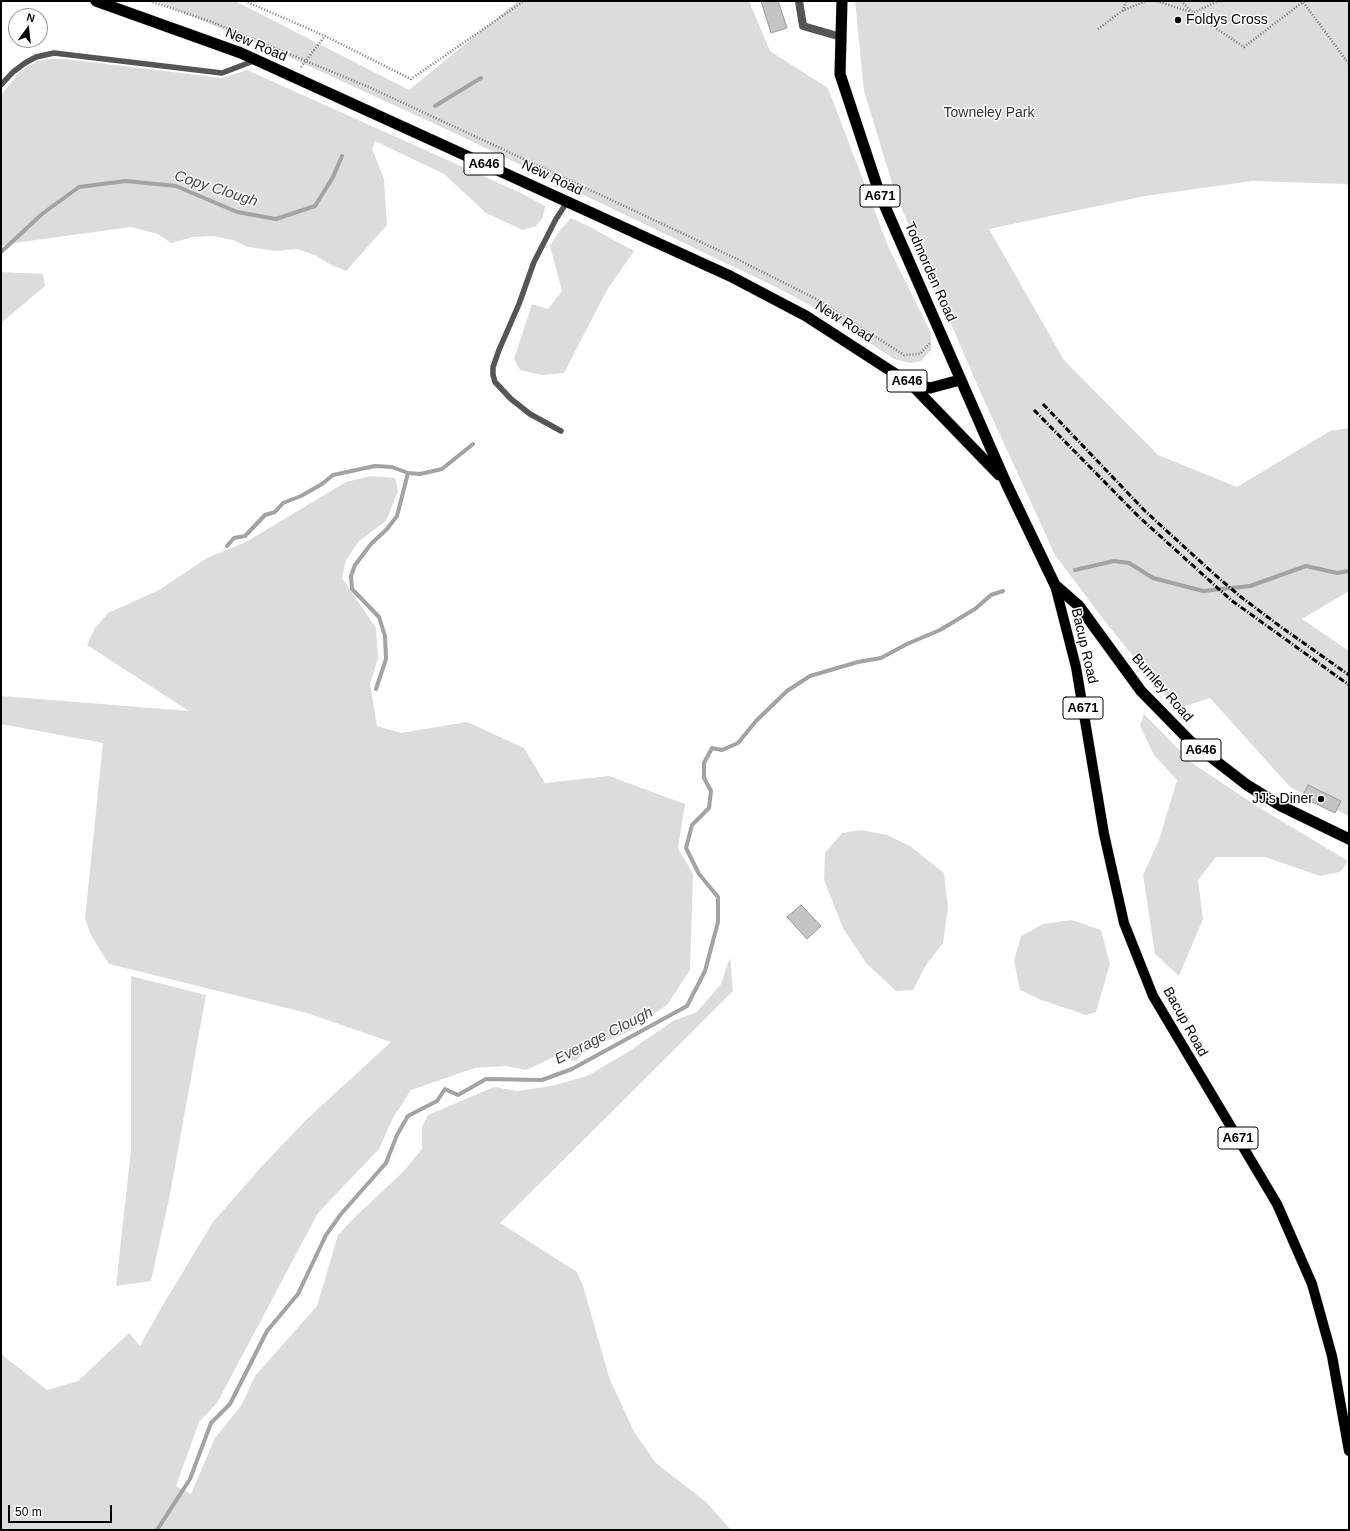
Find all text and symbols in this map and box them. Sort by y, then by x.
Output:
north arrow [8,8,48,48]
text: N [25,11,36,24]
place label: Foldys Cross [1186,12,1268,28]
marker: Foldys Cross [1173,15,1183,25]
street label: New Road [223,24,289,66]
park label: Towneley Park [943,105,1035,121]
road number: A646 [464,153,504,175]
street label: New Road [519,157,585,199]
water label: Copy Clough [172,167,260,211]
road number: A671 [860,185,900,207]
street label: Todmorden Road [900,220,960,324]
street label: New Road [812,298,876,346]
road number: A646 [887,370,927,392]
street label: Bacup Road [1067,607,1101,685]
street label: Burnley Road [1128,650,1196,726]
road number: A671 [1063,697,1103,719]
road number: A646 [1181,739,1221,761]
place label: JJ's Diner [1252,791,1313,807]
marker: JJ's Diner [1316,794,1326,804]
street label: Bacup Road [1159,984,1211,1060]
water label: Everage Clough [552,1004,656,1068]
road number: A671 [1218,1127,1258,1149]
scale bar [10,1497,114,1523]
text: 50 m [15,1505,42,1519]

